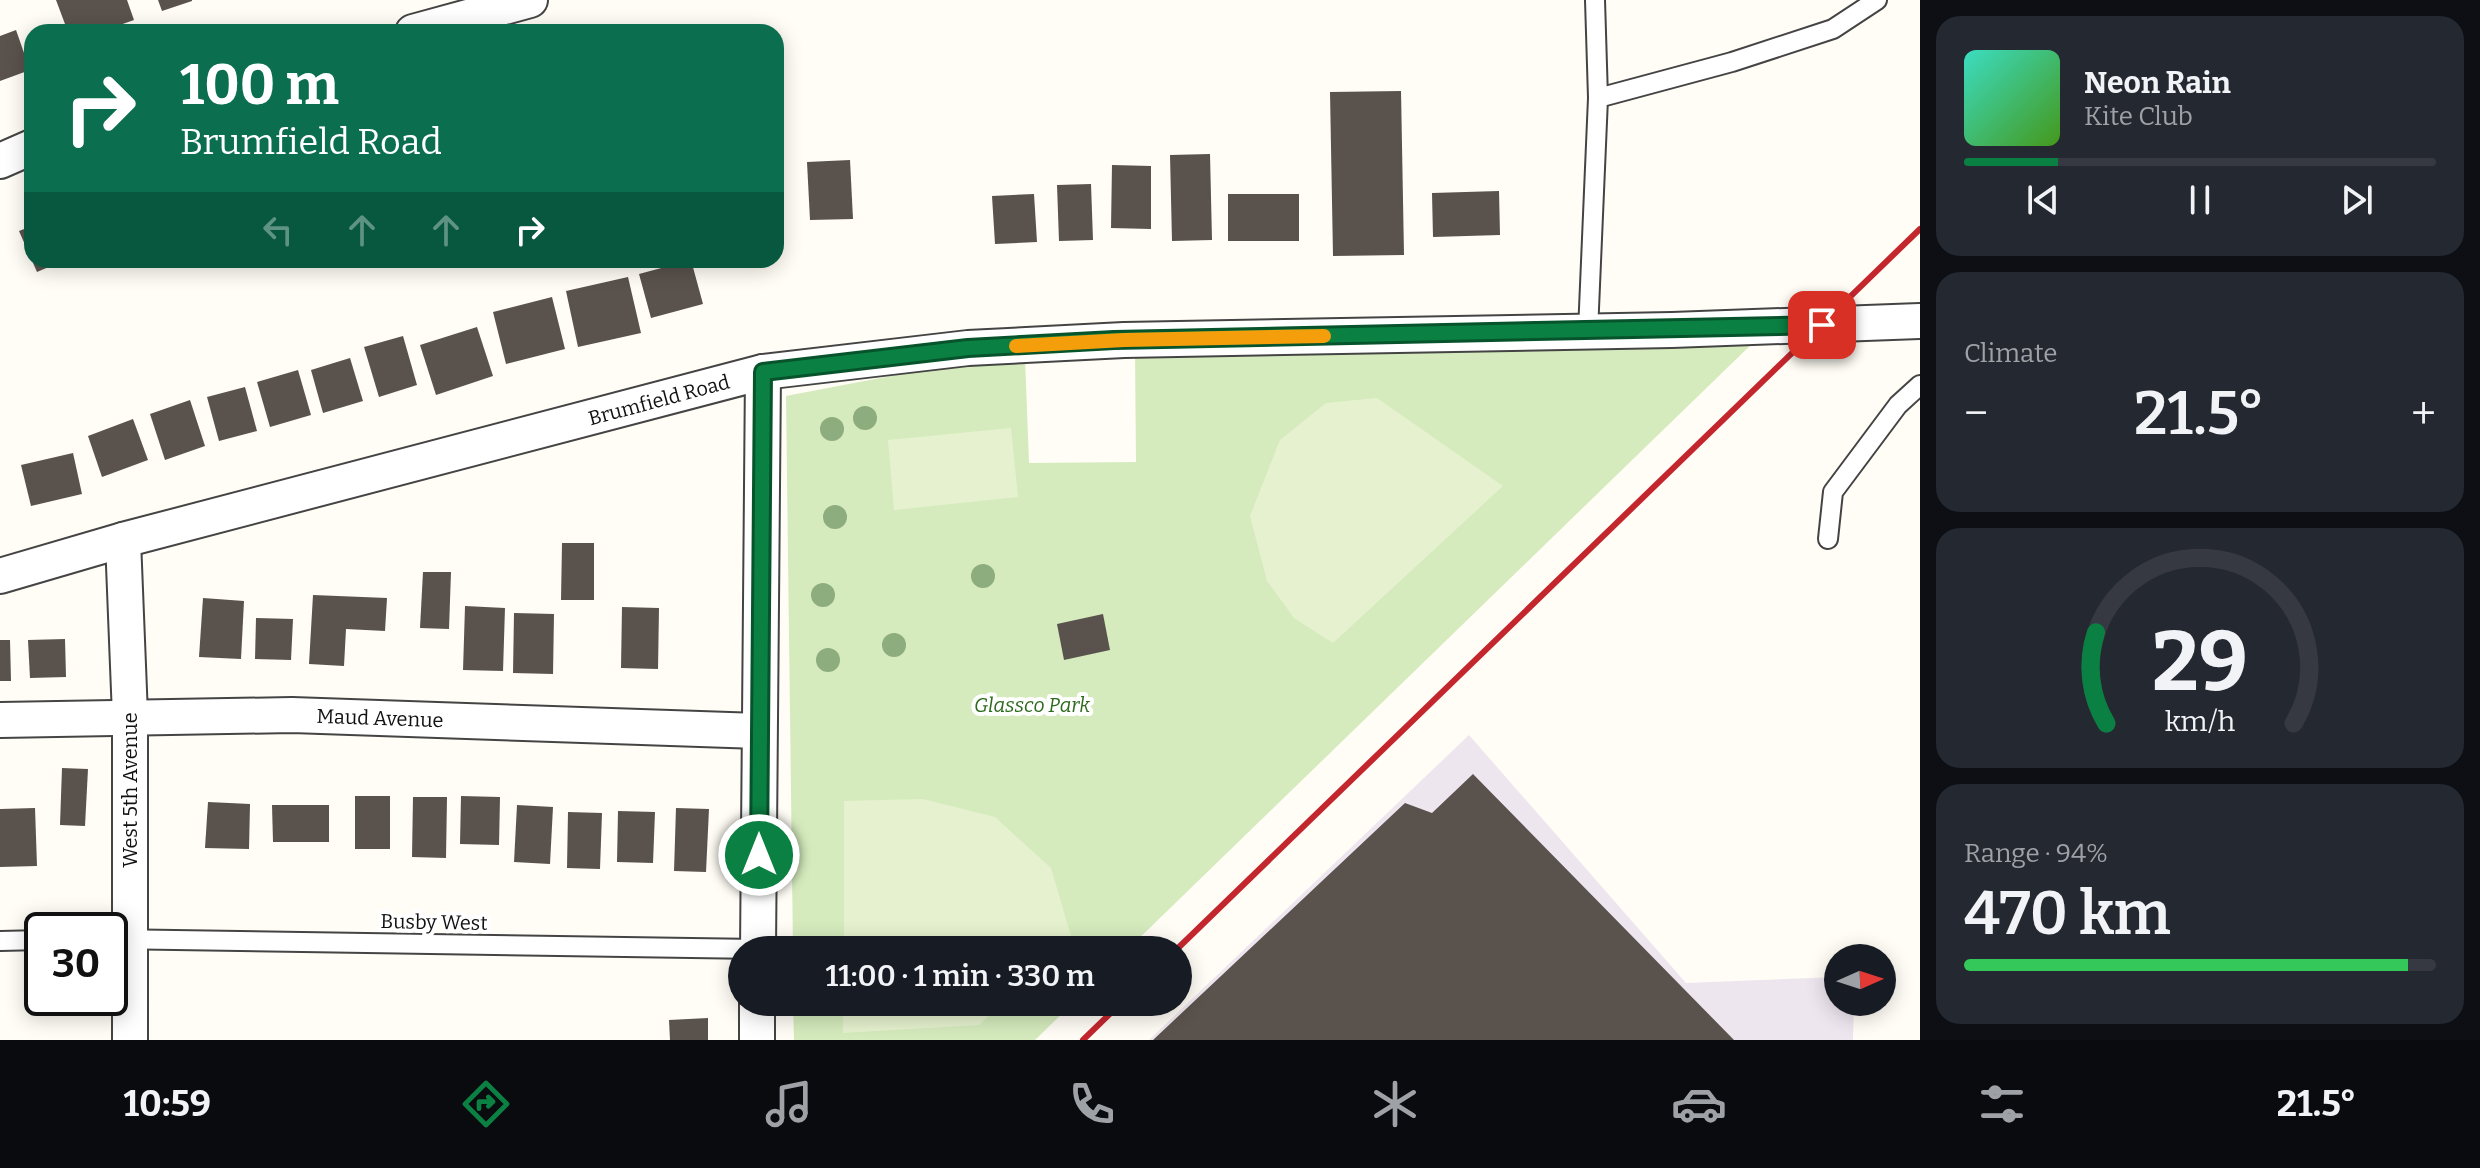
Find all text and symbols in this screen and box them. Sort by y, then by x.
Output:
text: 100 m [180,52,339,119]
icon: right [48,56,152,160]
text: Neon Rain [2084,65,2231,101]
text: Kite Club [2084,101,2193,132]
text: Brumfield Road [180,120,442,164]
icon: previous [2021,178,2065,222]
icon: pause [2178,178,2222,222]
icon: next [2335,178,2379,222]
icon: left [256,208,300,252]
icon: ahead [340,208,384,252]
icon: ahead [424,208,468,252]
icon: right [508,208,552,252]
pin [1788,291,1856,359]
icon: arrive [1800,303,1844,347]
text: Climate [1964,338,2058,369]
street label: Brumfield Road [586,370,732,430]
text: 21.5° [2134,378,2265,450]
text: − [1964,387,1988,440]
text: + [2411,387,2436,440]
text: 29 [2152,612,2248,712]
park label: Glassco Park [974,693,1090,717]
street label: Maud Avenue [316,704,444,732]
text: km/h [2165,704,2236,739]
street label: West 5th Avenue [118,712,142,868]
position arrow [717,813,801,897]
text: Range · 94% [1964,838,2108,869]
text: 470 km [1964,878,2171,950]
street label: Busby West [380,909,488,935]
speed limit sign: 30 [24,912,128,1016]
north arrow [1824,944,1896,1016]
map controls [1824,944,1896,1016]
text: 11:00 · 1 min · 330 m [825,958,1095,994]
icon: directions [458,1076,514,1132]
icon: music [761,1076,817,1132]
icon: phone [1064,1076,1120,1132]
icon: climate [1367,1076,1423,1132]
icon: car [1671,1076,1727,1132]
icon: filters [1974,1076,2030,1132]
text: 10:59 [124,1082,211,1126]
text: 21.5° [2277,1082,2356,1126]

